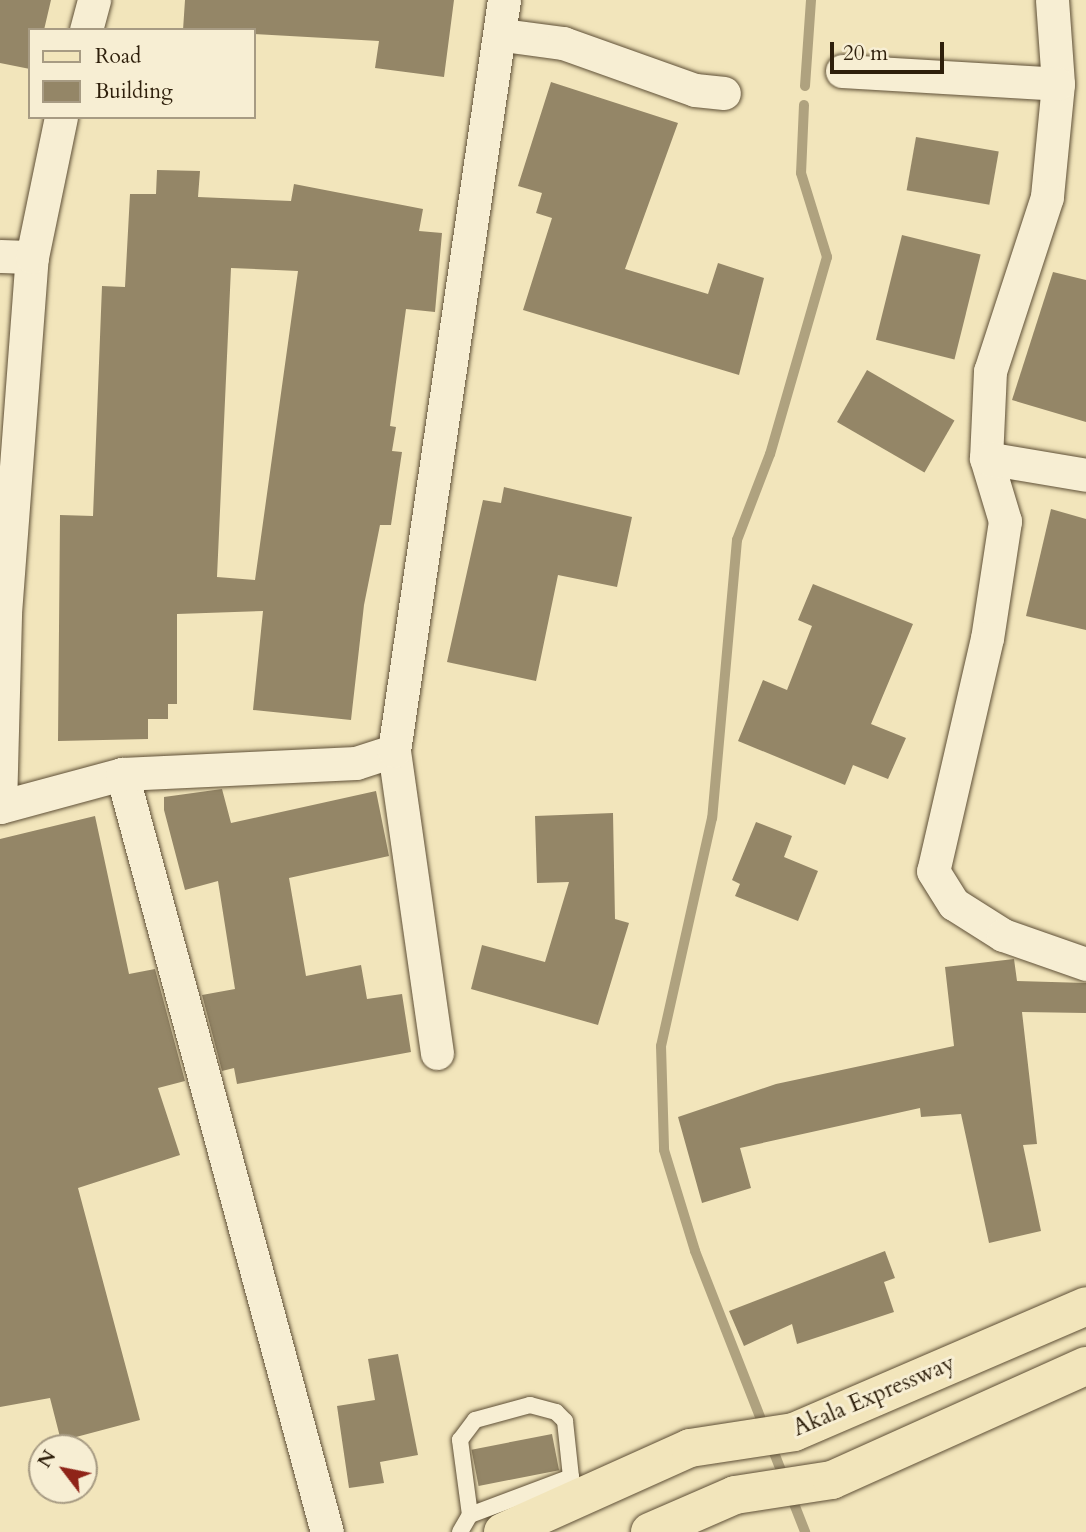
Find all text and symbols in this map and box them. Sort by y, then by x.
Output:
legend [28,28,256,119]
scale bar [834,28,948,72]
text: 20 m [843,39,888,68]
text: Road [95,42,141,71]
text: Building [95,77,173,106]
street label: Akala Expressway [789,1349,959,1443]
north arrow [28,1434,98,1504]
text: N [31,1445,62,1473]

